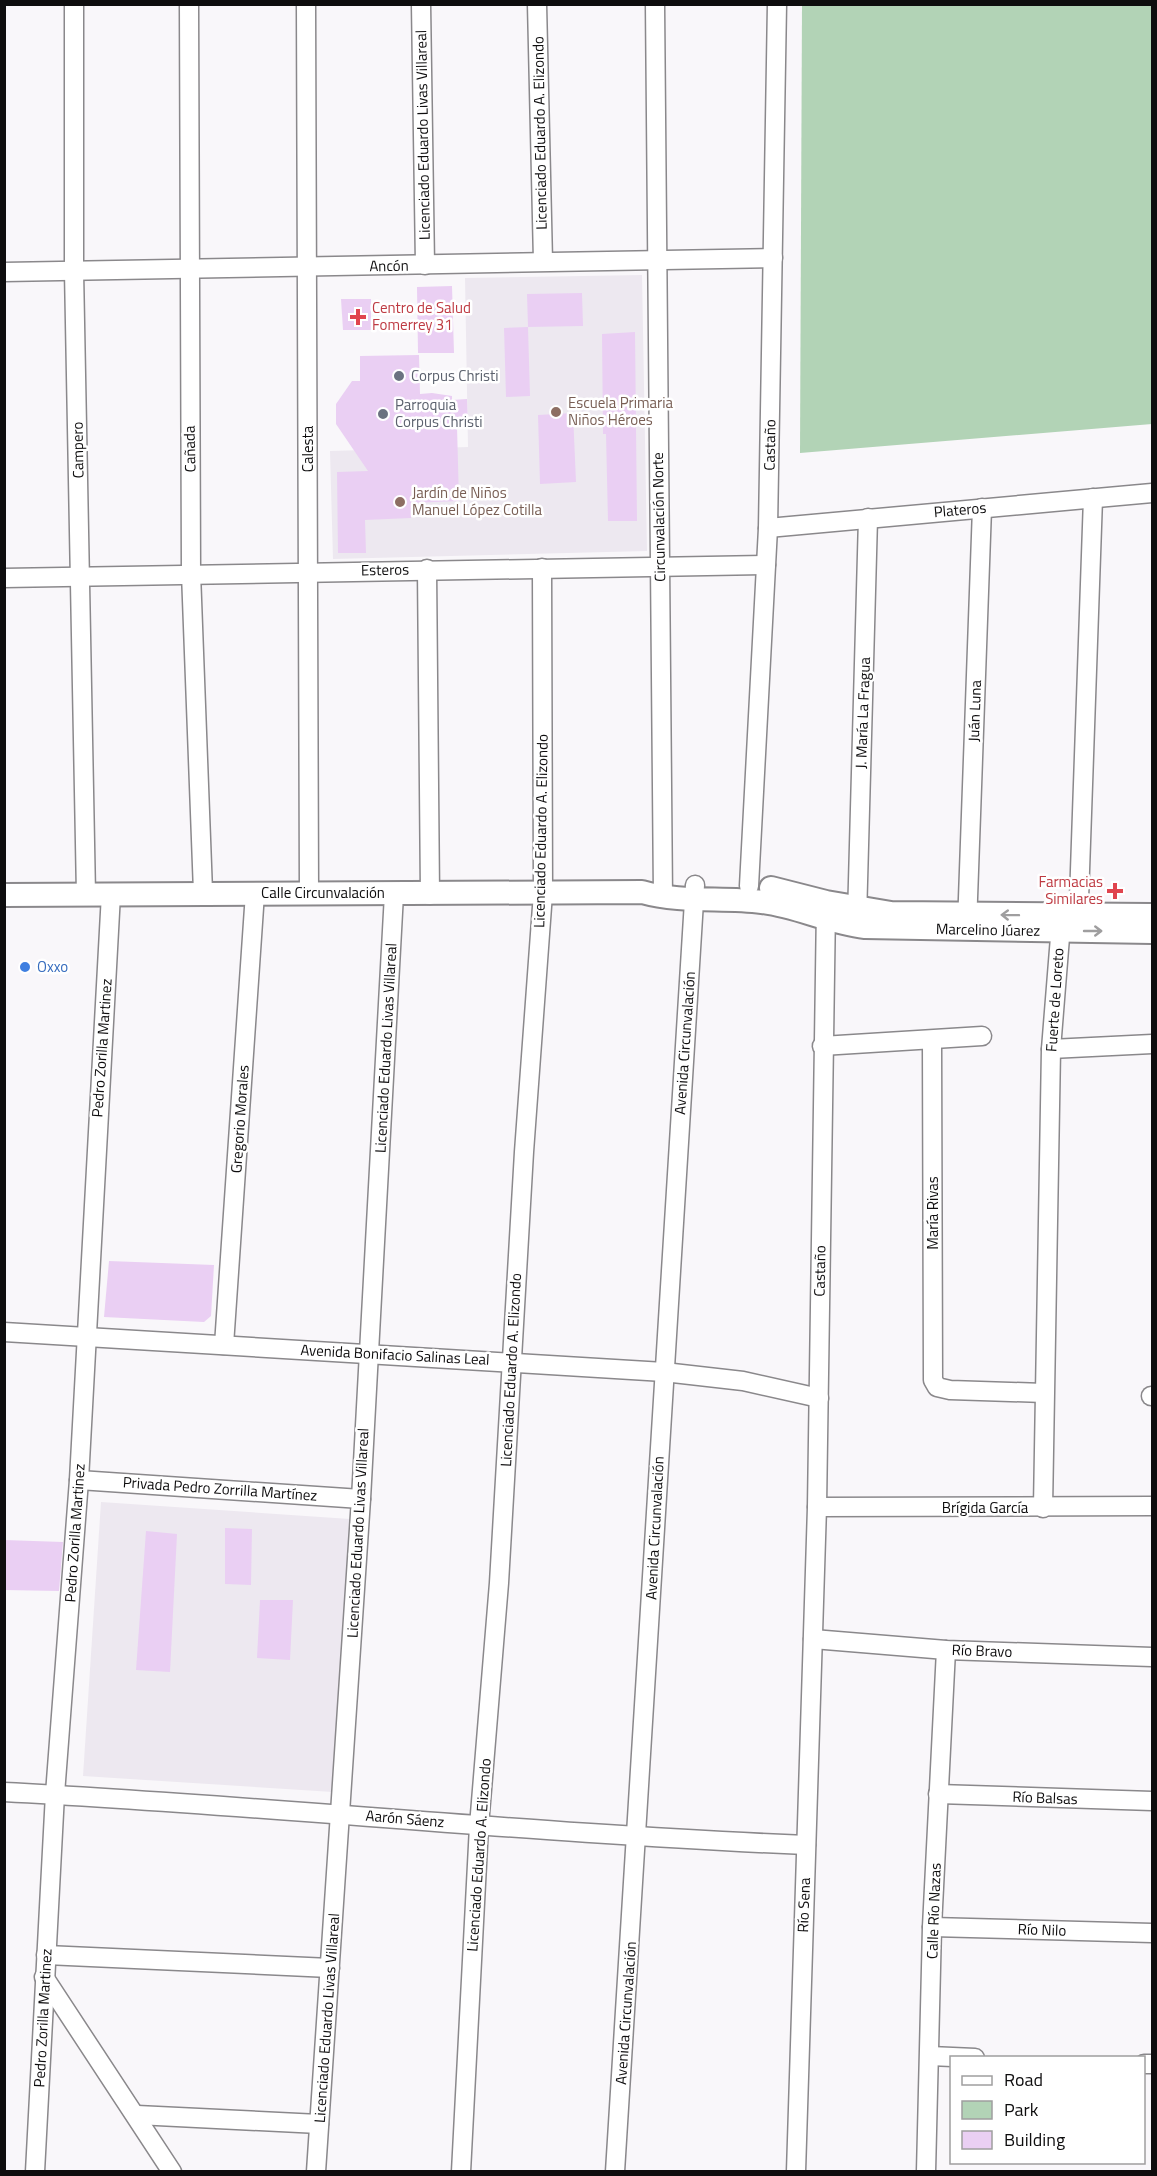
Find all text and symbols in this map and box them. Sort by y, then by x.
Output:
street label: Licenciado Eduardo Livas Villareal [409,30,436,240]
street label: Licenciado Eduardo A. Elizondo [526,36,553,230]
street label: Ancón [369,254,409,277]
place label: Centro de Salud Fomerrey 31 [372,296,471,336]
marker: Centro de Salud Fomerrey 31 [349,308,367,326]
place label: Corpus Christi [411,364,498,387]
marker: Corpus Christi [392,369,406,383]
place label: Escuela Primaria Niños Héroes [568,391,674,431]
place label: Parroquia Corpus Christi [395,393,482,433]
marker: Escuela Primaria Niños Héroes [549,405,563,419]
marker: Parroquia Corpus Christi [376,407,390,421]
street label: Castaño [758,419,781,471]
street label: Campero [66,421,89,479]
street label: Cañada [178,425,201,473]
street label: Calesta [296,425,319,472]
street label: Circunvalación Norte [646,452,671,582]
place label: Jardín de Niños Manuel López Cotilla [412,481,542,521]
marker: Jardín de Niños Manuel López Cotilla [393,495,407,509]
street label: Plateros [933,496,987,523]
street label: Esteros [361,558,409,581]
street label: J. María La Fragua [849,656,876,769]
street label: Juán Luna [962,679,987,742]
street label: Licenciado Eduardo A. Elizondo [527,734,554,928]
place label: Farmacias Similares [1039,870,1103,910]
street label: Calle Circunvalación [261,881,385,904]
marker: Farmacias Similares [1108,884,1122,898]
one-way arrow [1001,909,1021,921]
street label: Marcelino Júarez [936,917,1041,942]
one-way arrow [1082,925,1102,937]
street label: Licenciado Eduardo Livas Villareal [369,942,402,1154]
street label: Fuerte de Loreto [1039,947,1070,1053]
place label: Oxxo [37,955,68,978]
marker: Oxxo [18,960,32,974]
street label: Avenida Circunvalación [668,970,701,1115]
street label: Pedro Zorilla Martinez [85,978,118,1118]
street label: Gregorio Morales [224,1064,255,1174]
street label: María Rivas [921,1176,944,1250]
street label: Castaño [808,1245,831,1297]
street label: Licenciado Eduardo A. Elizondo [494,1272,527,1467]
street label: Avenida Bonifacio Salinas Leal [300,1338,490,1371]
street label: Licenciado Eduardo Livas Villareal [341,1427,374,1639]
street label: Avenida Circunvalación [639,1456,670,1600]
street label: Pedro Zorilla Martinez [58,1463,91,1603]
street label: Privada Pedro Zorrilla Martínez [122,1470,318,1507]
street label: Brígida García [942,1496,1029,1519]
street label: Río Bravo [951,1638,1013,1663]
street label: Licenciado Eduardo A. Elizondo [460,1757,497,1952]
street label: Río Balsas [1012,1785,1078,1810]
street label: Aarón Sáenz [365,1804,446,1833]
street label: Calle Río Nazas [920,1862,947,1959]
street label: Río Sena [791,1877,816,1933]
street label: Licenciado Eduardo Livas Villareal [308,1912,345,2124]
street label: Río Nilo [1017,1917,1067,1942]
street label: Avenida Circunvalación [609,1940,642,2085]
street label: Pedro Zorilla Martinez [27,1948,58,2088]
legend [950,2056,1145,2164]
text: Road [1004,2066,1043,2093]
text: Park [1004,2096,1039,2123]
text: Building [1004,2126,1065,2153]

